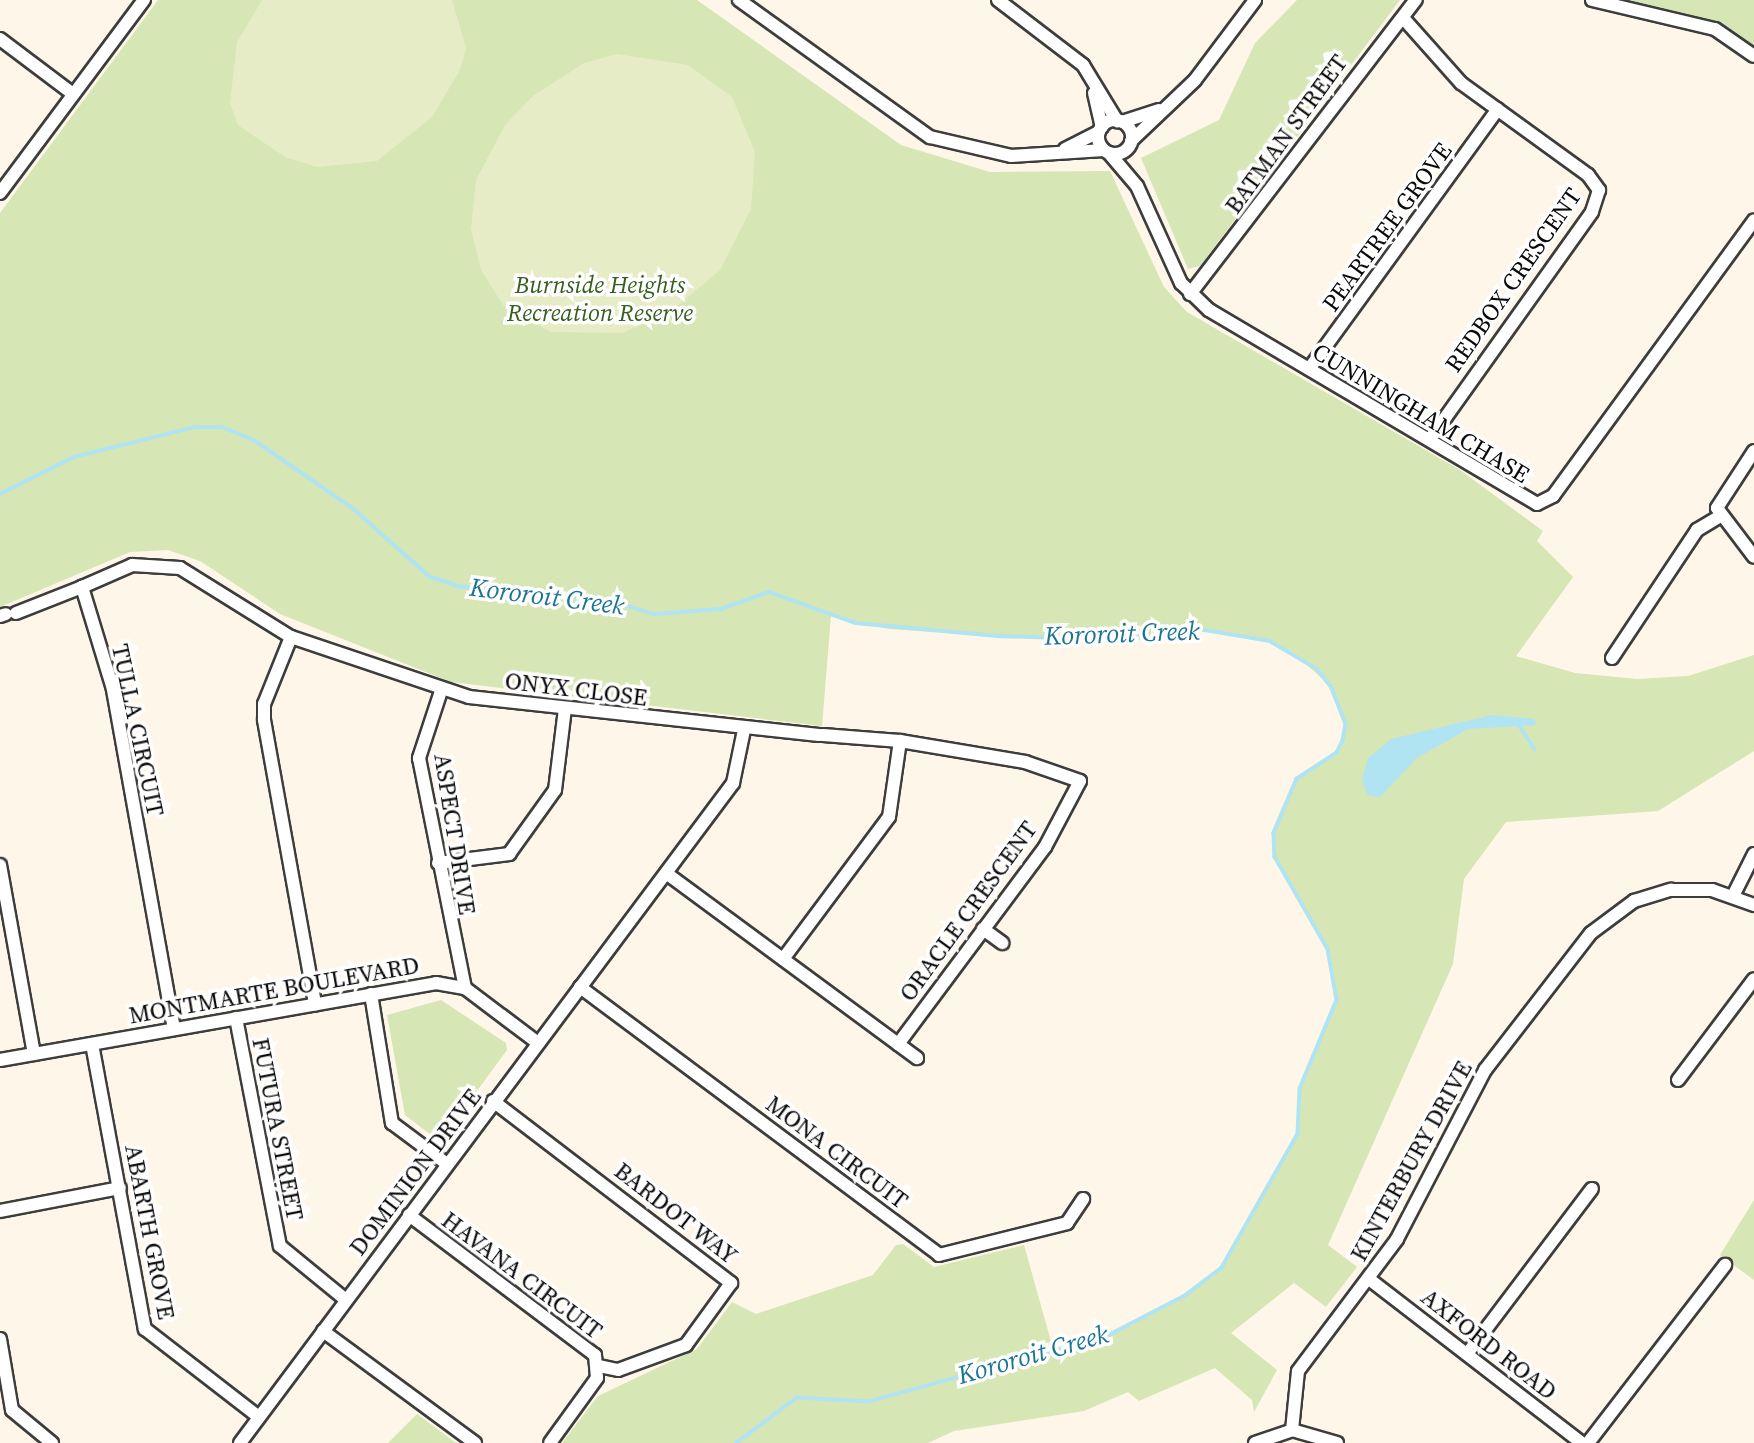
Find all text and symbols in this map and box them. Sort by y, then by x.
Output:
street label: BATMAN STREET [1219,49,1353,219]
street label: PEARTREE GROVE [1316,137,1458,317]
street label: REDBOX CRESCENT [1439,182,1587,378]
park label: Burnside Heights Recreation Reserve [507,271,693,327]
street label: CUNNINGHAM CHASE [1307,337,1535,489]
water label: Kororoit Creek [468,572,626,622]
water label: Kororoit Creek [1044,616,1200,652]
street label: TULLA CIRCUIT [106,641,170,819]
street label: ONYX CLOSE [503,666,649,712]
street label: ASPECT DRIVE [428,751,482,917]
street label: ORACLE CRESCENT [893,815,1043,1007]
street label: MONTMARTE BOULEVARD [127,950,421,1030]
street label: FUTURA STREET [246,1035,310,1223]
street label: KINTERBURY DRIVE [1344,1056,1478,1266]
street label: DOMINION DRIVE [343,1083,487,1261]
street label: MONA CIRCUIT [760,1089,914,1215]
street label: ABARTH GROVE [119,1142,181,1322]
street label: BARDOT WAY [608,1156,744,1270]
street label: HAVANA CIRCUIT [436,1205,608,1345]
street label: AXFORD ROAD [1416,1282,1562,1406]
water label: Kororoit Creek [954,1319,1112,1391]

